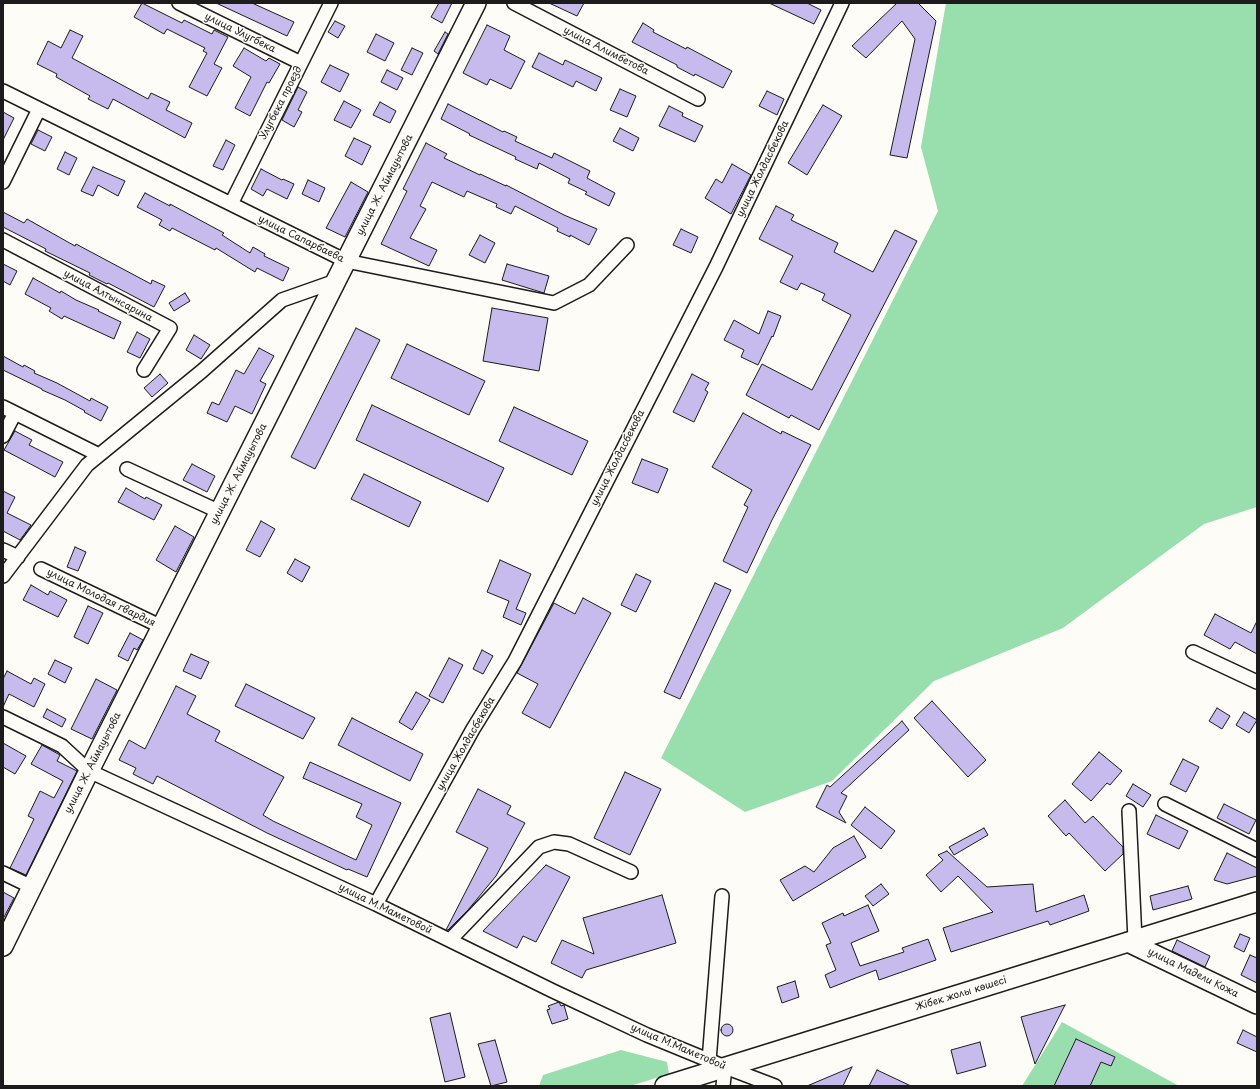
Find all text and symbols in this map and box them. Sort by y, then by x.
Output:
street label: улица Улугбека [203,11,277,55]
street label: улица Алимбетова [561,24,651,78]
street label: Улугбека проезд [257,64,305,142]
street label: улица Жолдасбекова [734,119,792,219]
street label: улица Ж. Аймауытова [354,132,416,238]
street label: улица Сапарбаева [256,213,346,265]
street label: улица Алтынсарина [61,267,155,325]
street label: улица Жолдасбекова [589,408,647,508]
street label: улица Ж. Аймауытова [208,421,270,527]
street label: улица Молодая гвардия [45,566,157,630]
street label: улица Жолдасбекова [434,695,498,793]
street label: улица Ж. Аймауытова [62,710,124,816]
street label: улица М.Маметовой [336,881,434,937]
street label: улица Мадели Кожа [1146,946,1240,1000]
street label: Жібек жолы көшесі [914,974,1008,1014]
street label: улица М.Маметовой [629,1022,727,1072]

